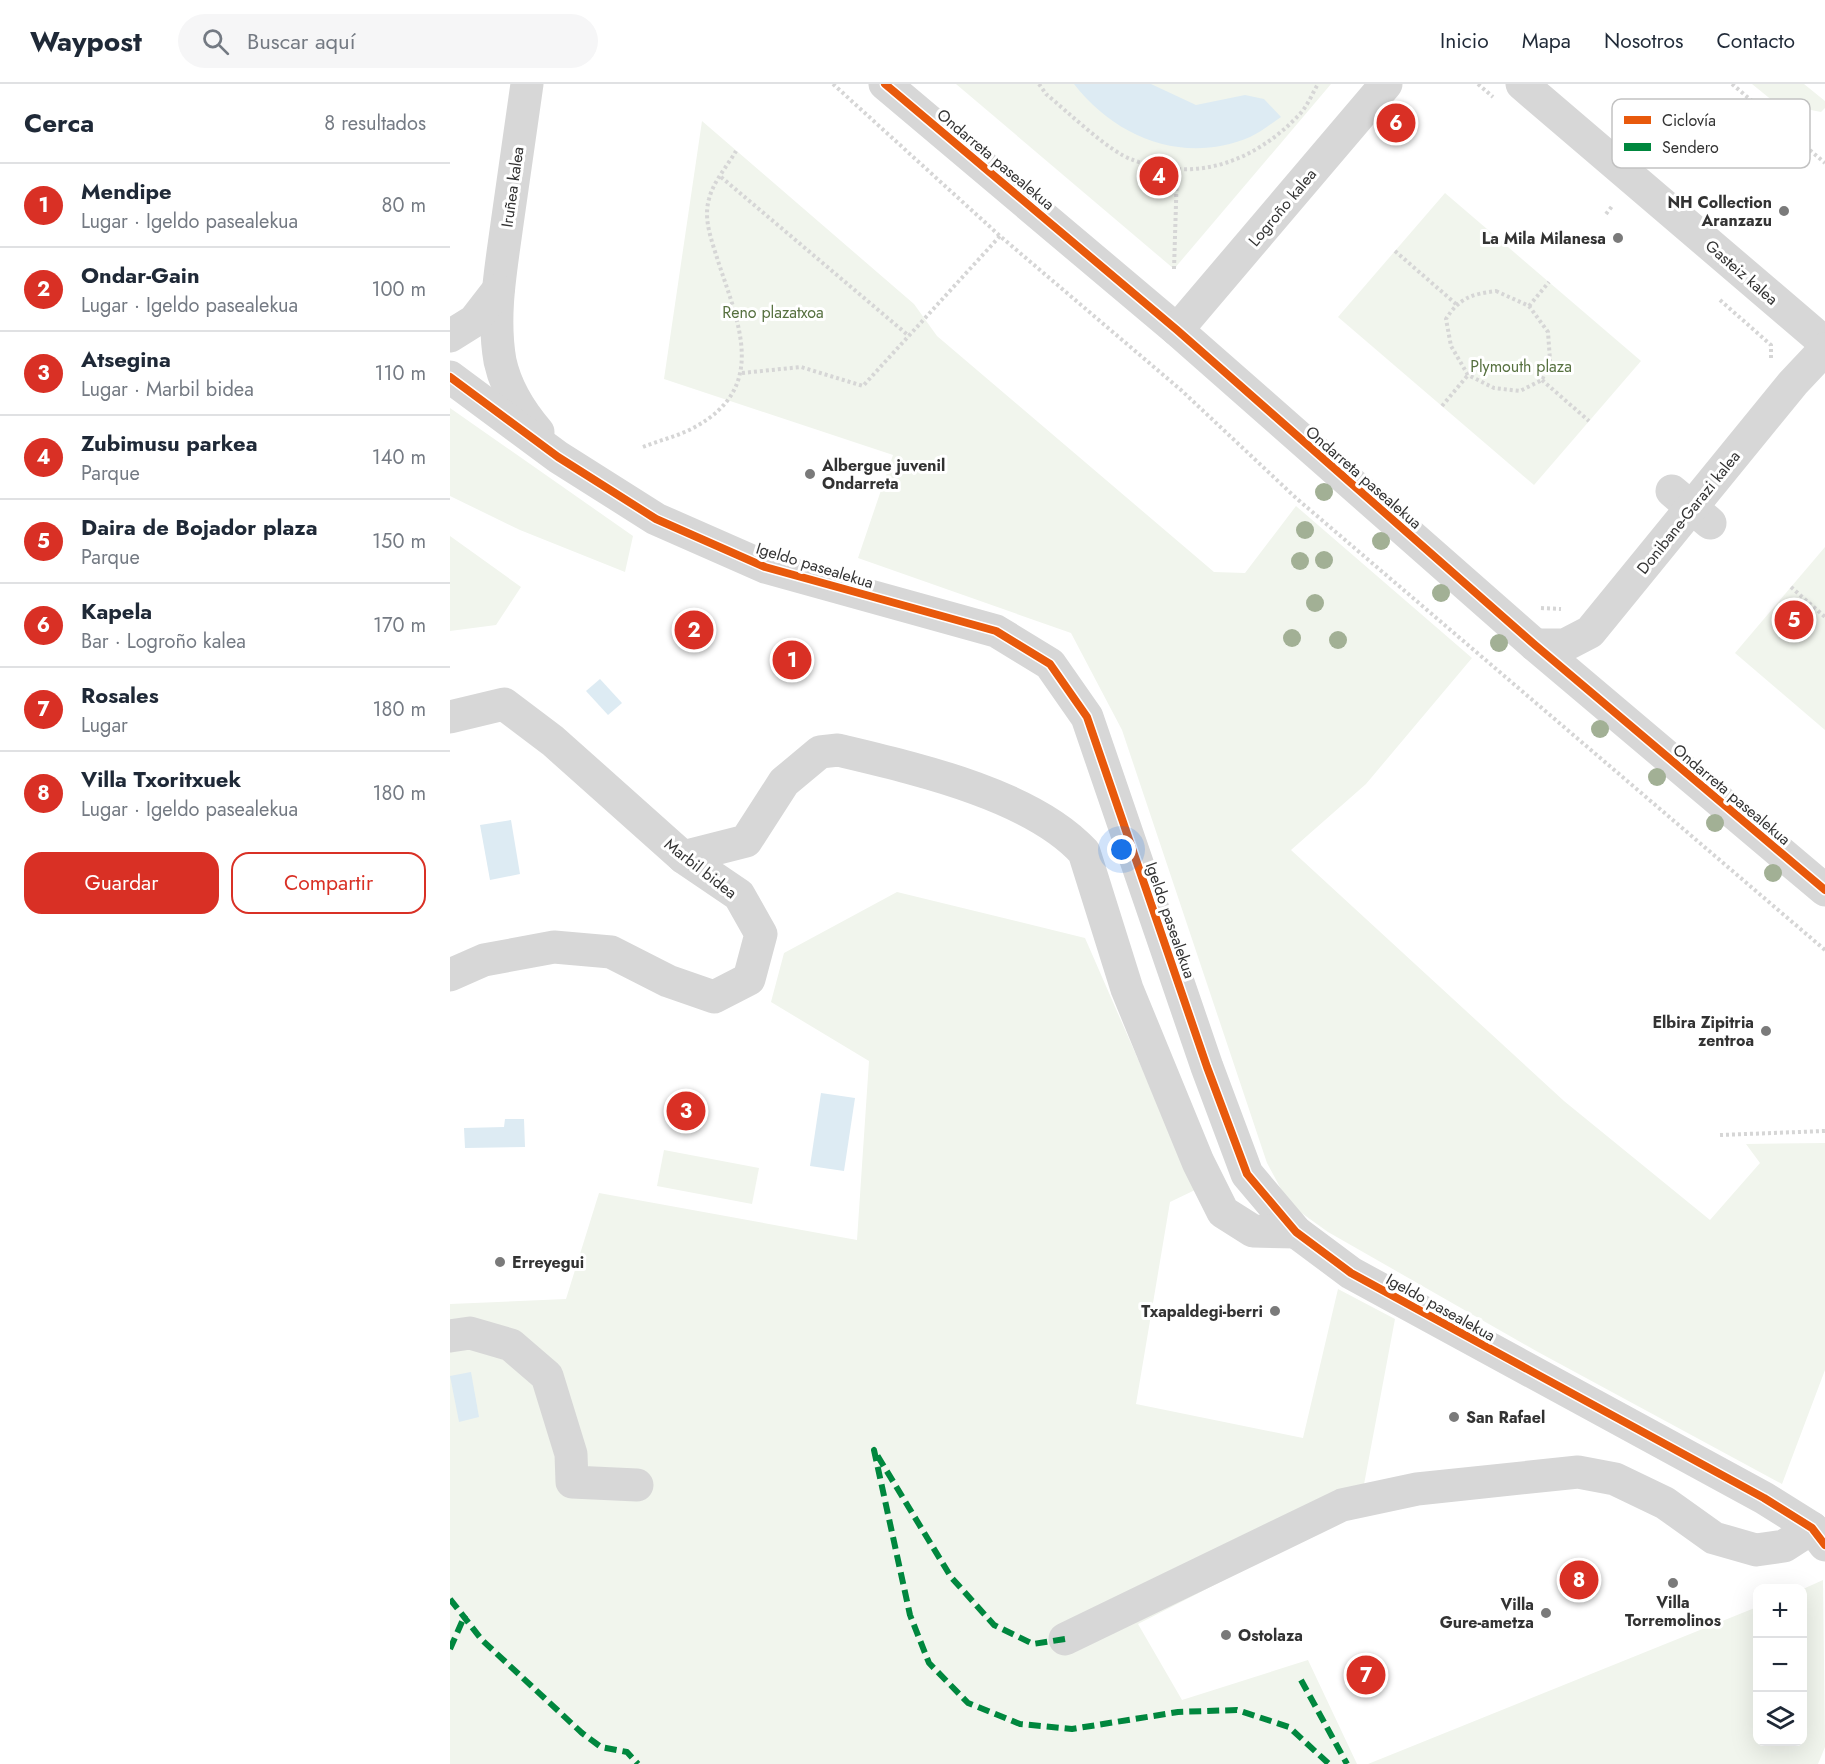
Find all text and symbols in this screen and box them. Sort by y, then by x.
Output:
search box [178,14,598,68]
text: Waypost [30,21,142,62]
icon: search [199,25,232,58]
text: Buscar aquí [247,25,355,57]
text: Inicio [1440,26,1489,56]
text: Mapa [1522,26,1571,56]
text: Nosotros [1604,26,1683,56]
text: Contacto [1716,26,1795,56]
legend [1612,99,1810,168]
pin: 6 [1376,100,1416,146]
street label: Ondarreta pasealekua [932,103,1059,216]
text: Cerca [24,104,94,142]
text: 8 resultados [324,109,426,138]
text: Ciclovía [1662,109,1716,132]
text: Sendero [1662,136,1719,159]
street label: Iruñea kalea [495,145,530,229]
pin: 4 [1140,154,1178,199]
street label: Logroño kalea [1243,163,1322,251]
text: Mendipe [81,175,172,207]
text: 1 [38,191,49,220]
text: 80 m [381,191,426,220]
place label: NH Collection Aranzazu [1667,191,1772,232]
marker: NH Collection Aranzazu [1777,204,1791,218]
text: Lugar · Igeldo pasealekua [81,207,298,236]
place label: La Mila Milanesa [1482,227,1606,250]
marker: La Mila Milanesa [1611,231,1625,245]
street label: Gasteiz kalea [1700,234,1783,310]
text: Ondar-Gain [81,259,200,291]
text: 2 [37,275,50,304]
text: 100 m [371,275,426,304]
text: Lugar · Igeldo pasealekua [81,291,298,320]
park label: Reno plazatxoa [722,301,824,324]
text: Atsegina [81,343,171,375]
park label: Plymouth plaza [1470,355,1572,378]
text: 3 [37,359,50,388]
text: 110 m [374,359,426,388]
text: Lugar · Marbil bidea [81,375,254,404]
street label: Ondarreta pasealekua [1301,420,1427,534]
text: Zubimusu parkea [81,427,258,459]
text: 4 [37,443,50,472]
text: 140 m [372,443,426,472]
street label: Donibane-Garazi kalea [1631,446,1745,579]
place label: Albergue juvenil Ondarreta [821,454,945,495]
text: Parque [81,459,140,488]
marker: Albergue juvenil Ondarreta [803,467,817,481]
text: Daira de Bojador plaza [81,511,318,543]
text: 5 [37,527,50,556]
text: 150 m [372,527,426,556]
street label: Igeldo pasealekua [753,537,876,594]
text: Parque [81,543,140,572]
text: Kapela [81,595,152,627]
pin: 5 [1774,598,1814,642]
pin: 2 [674,608,714,652]
text: 6 [37,611,50,640]
text: 170 m [373,611,426,640]
text: Bar · Logroño kalea [81,627,246,656]
pin: 1 [772,638,812,682]
text: Rosales [81,679,159,711]
text: 7 [37,695,50,724]
text: 180 m [372,695,426,724]
text: Lugar [81,711,128,740]
street label: Ondarreta pasealekua [1668,738,1795,851]
text: Villa Txoritxuek [81,763,241,795]
text: 8 [37,779,50,808]
text: 180 m [372,779,426,808]
text: Lugar · Igeldo pasealekua [81,795,298,824]
street label: Marbil bidea [660,833,742,904]
your location [1107,835,1136,864]
button: Guardar [24,852,219,914]
button: Compartir [231,852,426,914]
street label: Igeldo pasealekua [1140,859,1201,981]
place label: Elbira Zipitria zentroa [1652,1011,1754,1052]
marker: Elbira Zipitria zentroa [1759,1024,1773,1038]
pin: 3 [666,1088,706,1134]
place label: Erreyegui [512,1251,584,1274]
marker: Erreyegui [493,1255,507,1269]
street label: Igeldo pasealekua [1382,1268,1500,1347]
place label: Txapaldegi-berri [1141,1300,1263,1323]
marker: Txapaldegi-berri [1268,1304,1282,1318]
place label: San Rafael [1466,1406,1545,1429]
marker: San Rafael [1447,1410,1461,1424]
pin: 8 [1560,1558,1598,1602]
marker: Villa Torremolinos [1666,1576,1680,1590]
map controls [1753,1584,1807,1746]
button: + [1753,1584,1807,1638]
place label: Villa Torremolinos [1625,1591,1721,1632]
place label: Villa Gure-ametza [1440,1593,1534,1634]
marker: Villa Gure-ametza [1539,1606,1553,1620]
place label: Ostolaza [1238,1624,1303,1647]
marker: Ostolaza [1219,1628,1233,1642]
button: − [1753,1638,1807,1692]
pin: 7 [1346,1652,1386,1698]
button: layers [1753,1692,1807,1746]

